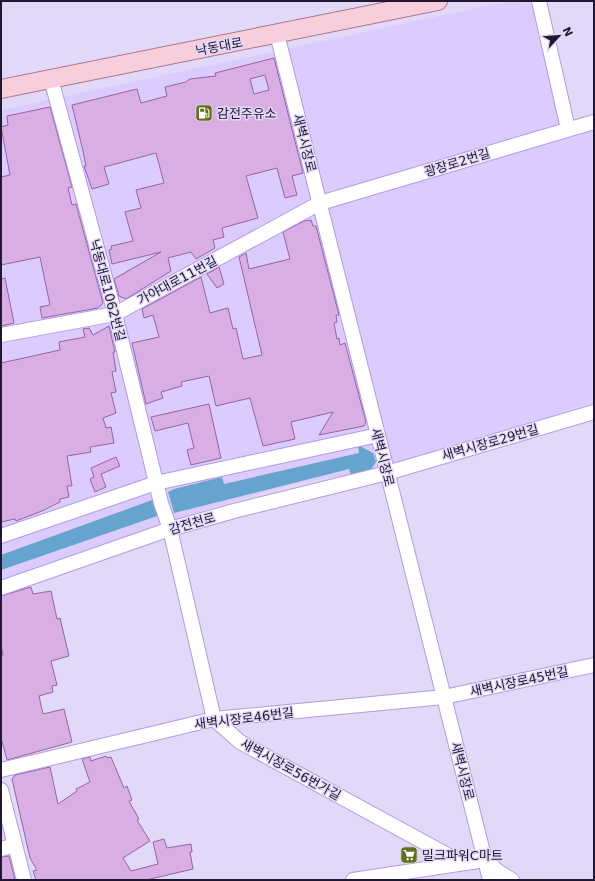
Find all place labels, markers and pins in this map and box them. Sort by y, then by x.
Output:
fuel station icon: 감전주유소 [194,103,214,123]
place label: 감전주유소 [217,106,277,121]
supermarket icon: 밀크파워C마트 [399,845,419,865]
place label: 밀크파워C마트 [422,848,503,863]

